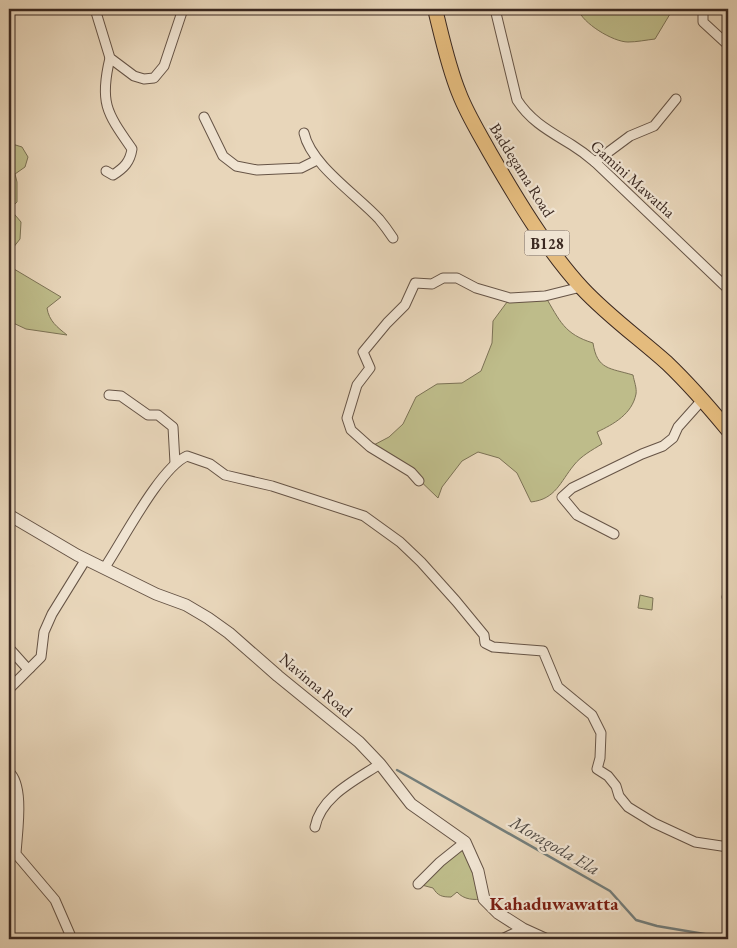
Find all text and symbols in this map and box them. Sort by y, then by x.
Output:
street label: Baddegama Road [485,119,560,222]
street label: Gamini Mawatha [586,135,680,223]
road number: B128 [524,230,570,256]
street label: Navinna Road [275,648,358,722]
water label: Moragoda Ela [505,810,604,881]
district label: Kahaduwawatta [489,891,619,916]

